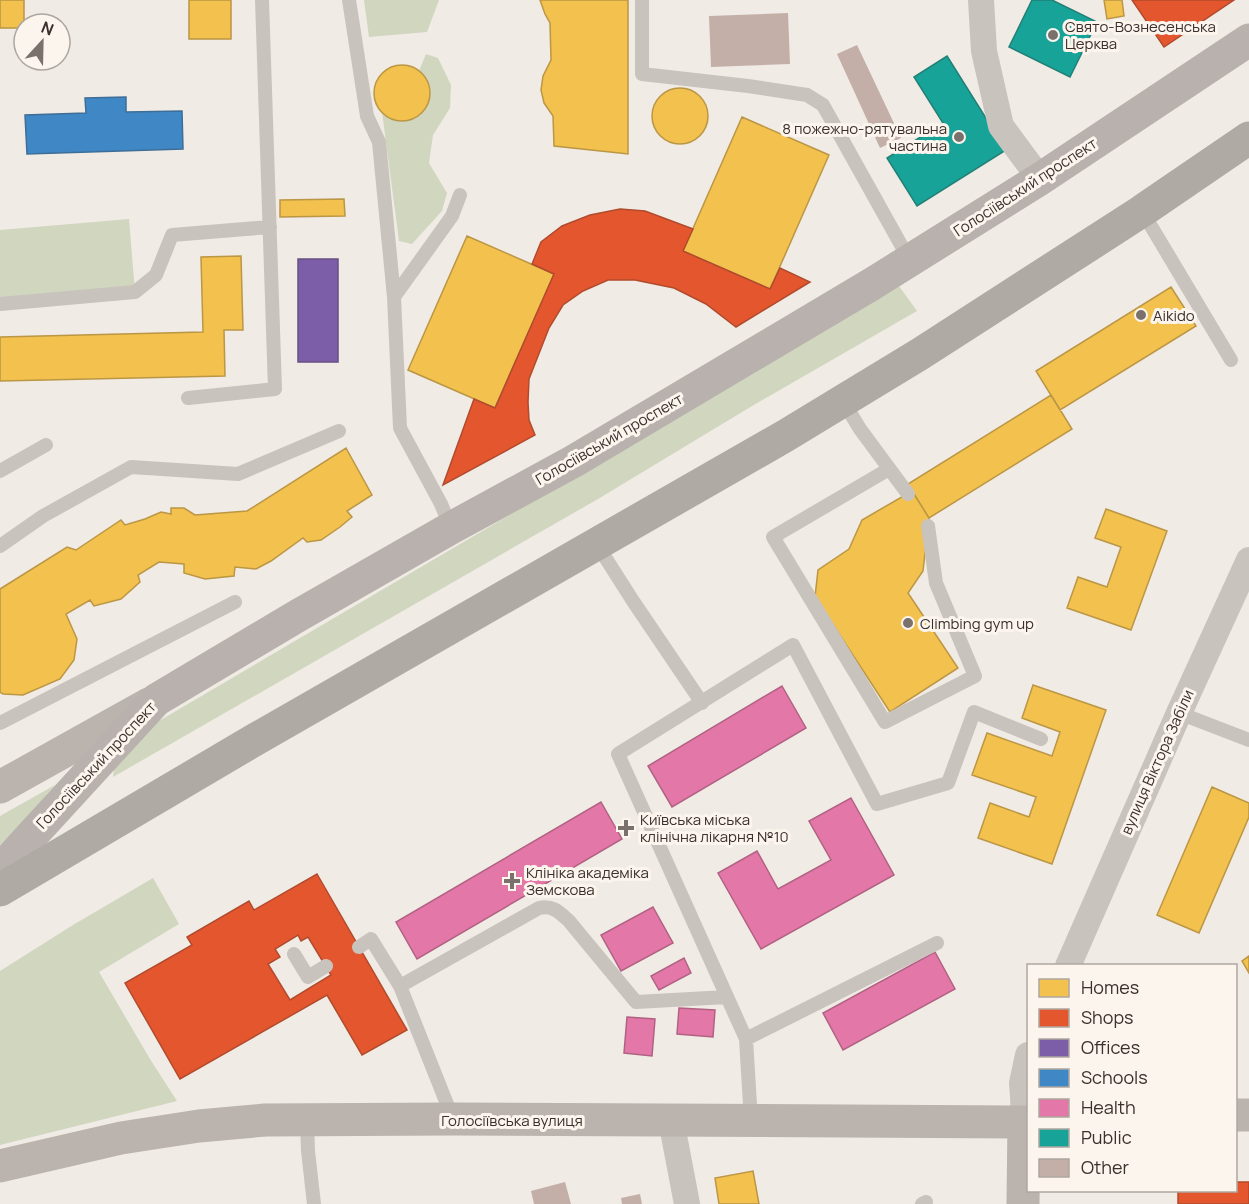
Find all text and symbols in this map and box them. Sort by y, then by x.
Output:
north arrow [12,12,72,72]
text: N [38,16,57,40]
place label: Свято-Вознесенська Церква [1065,16,1216,54]
marker: Свято-Вознесенська Церква [1046,28,1060,42]
place label: 8 пожежно-рятувальна частина [782,118,947,156]
marker: 8 пожежно-рятувальна частина [952,130,966,144]
street label: Голосіївський проспект [949,133,1101,241]
place label: Aikido [1153,305,1195,326]
marker: Aikido [1134,308,1148,322]
street label: Голосіївський проспект [531,388,687,490]
place label: Climbing gym up [920,613,1034,634]
marker: Climbing gym up [901,616,915,630]
street label: вулиця Віктора Забіли [1116,686,1198,838]
street label: Голосіївський проспект [31,696,161,833]
place label: Київська міська клінічна лікарня №10 [640,809,789,847]
marker: Київська міська клінічна лікарня №10 [617,819,635,837]
place label: Клініка академіка Земскова [526,862,649,900]
marker: Клініка академіка Земскова [503,872,521,890]
legend [1027,964,1237,1192]
text: Homes [1081,975,1139,999]
text: Shops [1081,1005,1133,1029]
text: Offices [1081,1035,1140,1059]
text: Schools [1081,1065,1148,1089]
text: Health [1081,1095,1136,1119]
street label: Голосіївська вулиця [441,1110,583,1131]
text: Public [1081,1125,1132,1149]
text: Other [1081,1155,1129,1179]

